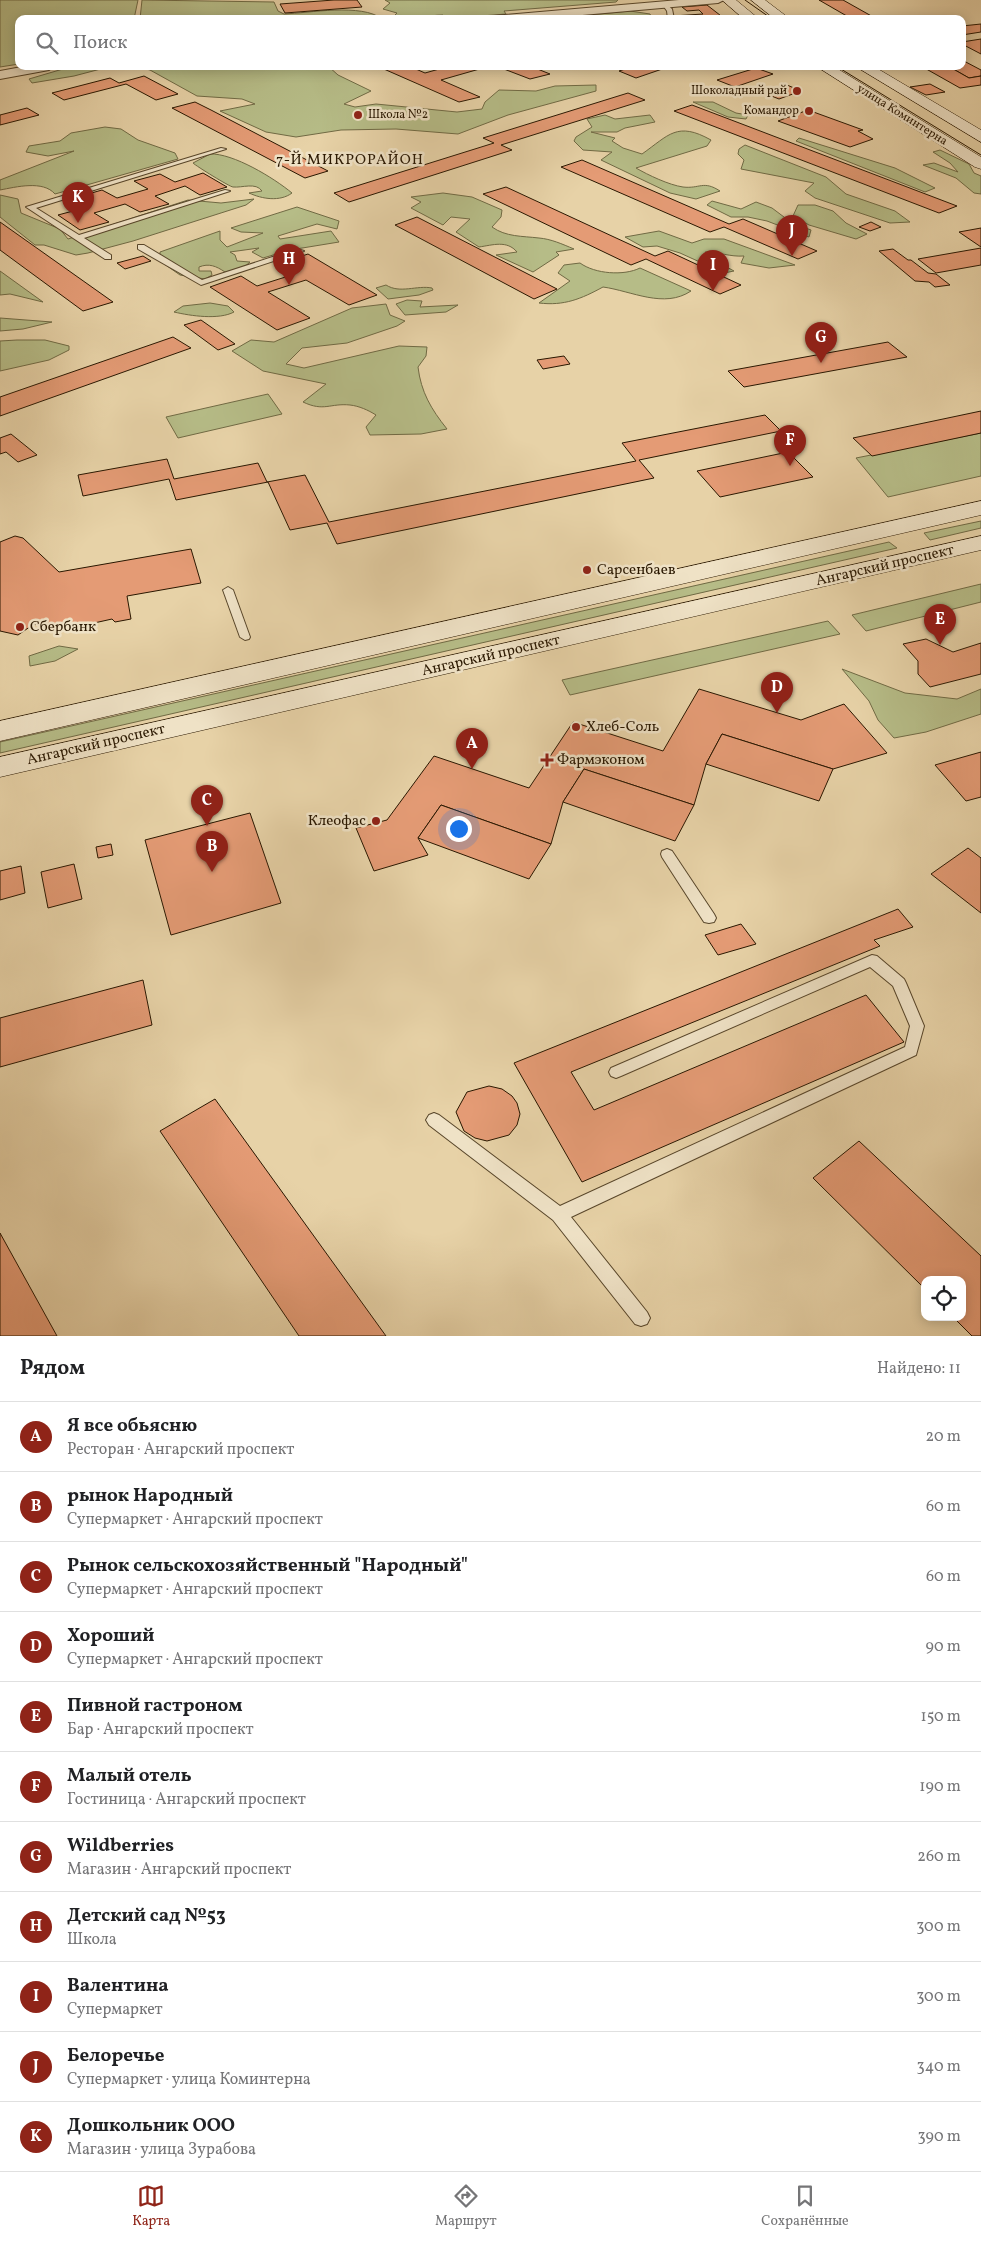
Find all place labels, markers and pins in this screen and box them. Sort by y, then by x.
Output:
place label: Шоколадный рай [691,83,787,99]
marker: Шоколадный рай [791,85,803,97]
place label: Командор [744,103,799,119]
marker: Командор [803,105,815,117]
place label: Школа №2 [368,107,428,123]
marker: Школа №2 [352,109,364,121]
pin: K [62,182,94,223]
pin: J [776,215,808,256]
pin: H [273,244,305,285]
pin: I [697,250,729,291]
pin: G [805,322,837,363]
pin: F [774,425,806,466]
place label: Сарсенбаев [597,560,675,581]
marker: Сарсенбаев [581,564,593,576]
pin: E [924,604,956,645]
place label: Сбербанк [30,617,96,638]
marker: Сбербанк [14,621,26,633]
pin: D [761,672,793,713]
place label: Хлеб-Соль [586,717,659,738]
marker: Хлеб-Соль [570,721,582,733]
pin: A [456,728,488,769]
place label: Фармэконом [557,750,645,771]
marker: Фармэконом [541,754,553,766]
pin: C [191,785,223,826]
place label: Клеофас [308,811,366,832]
marker: Клеофас [370,815,382,827]
pin: B [196,831,228,872]

